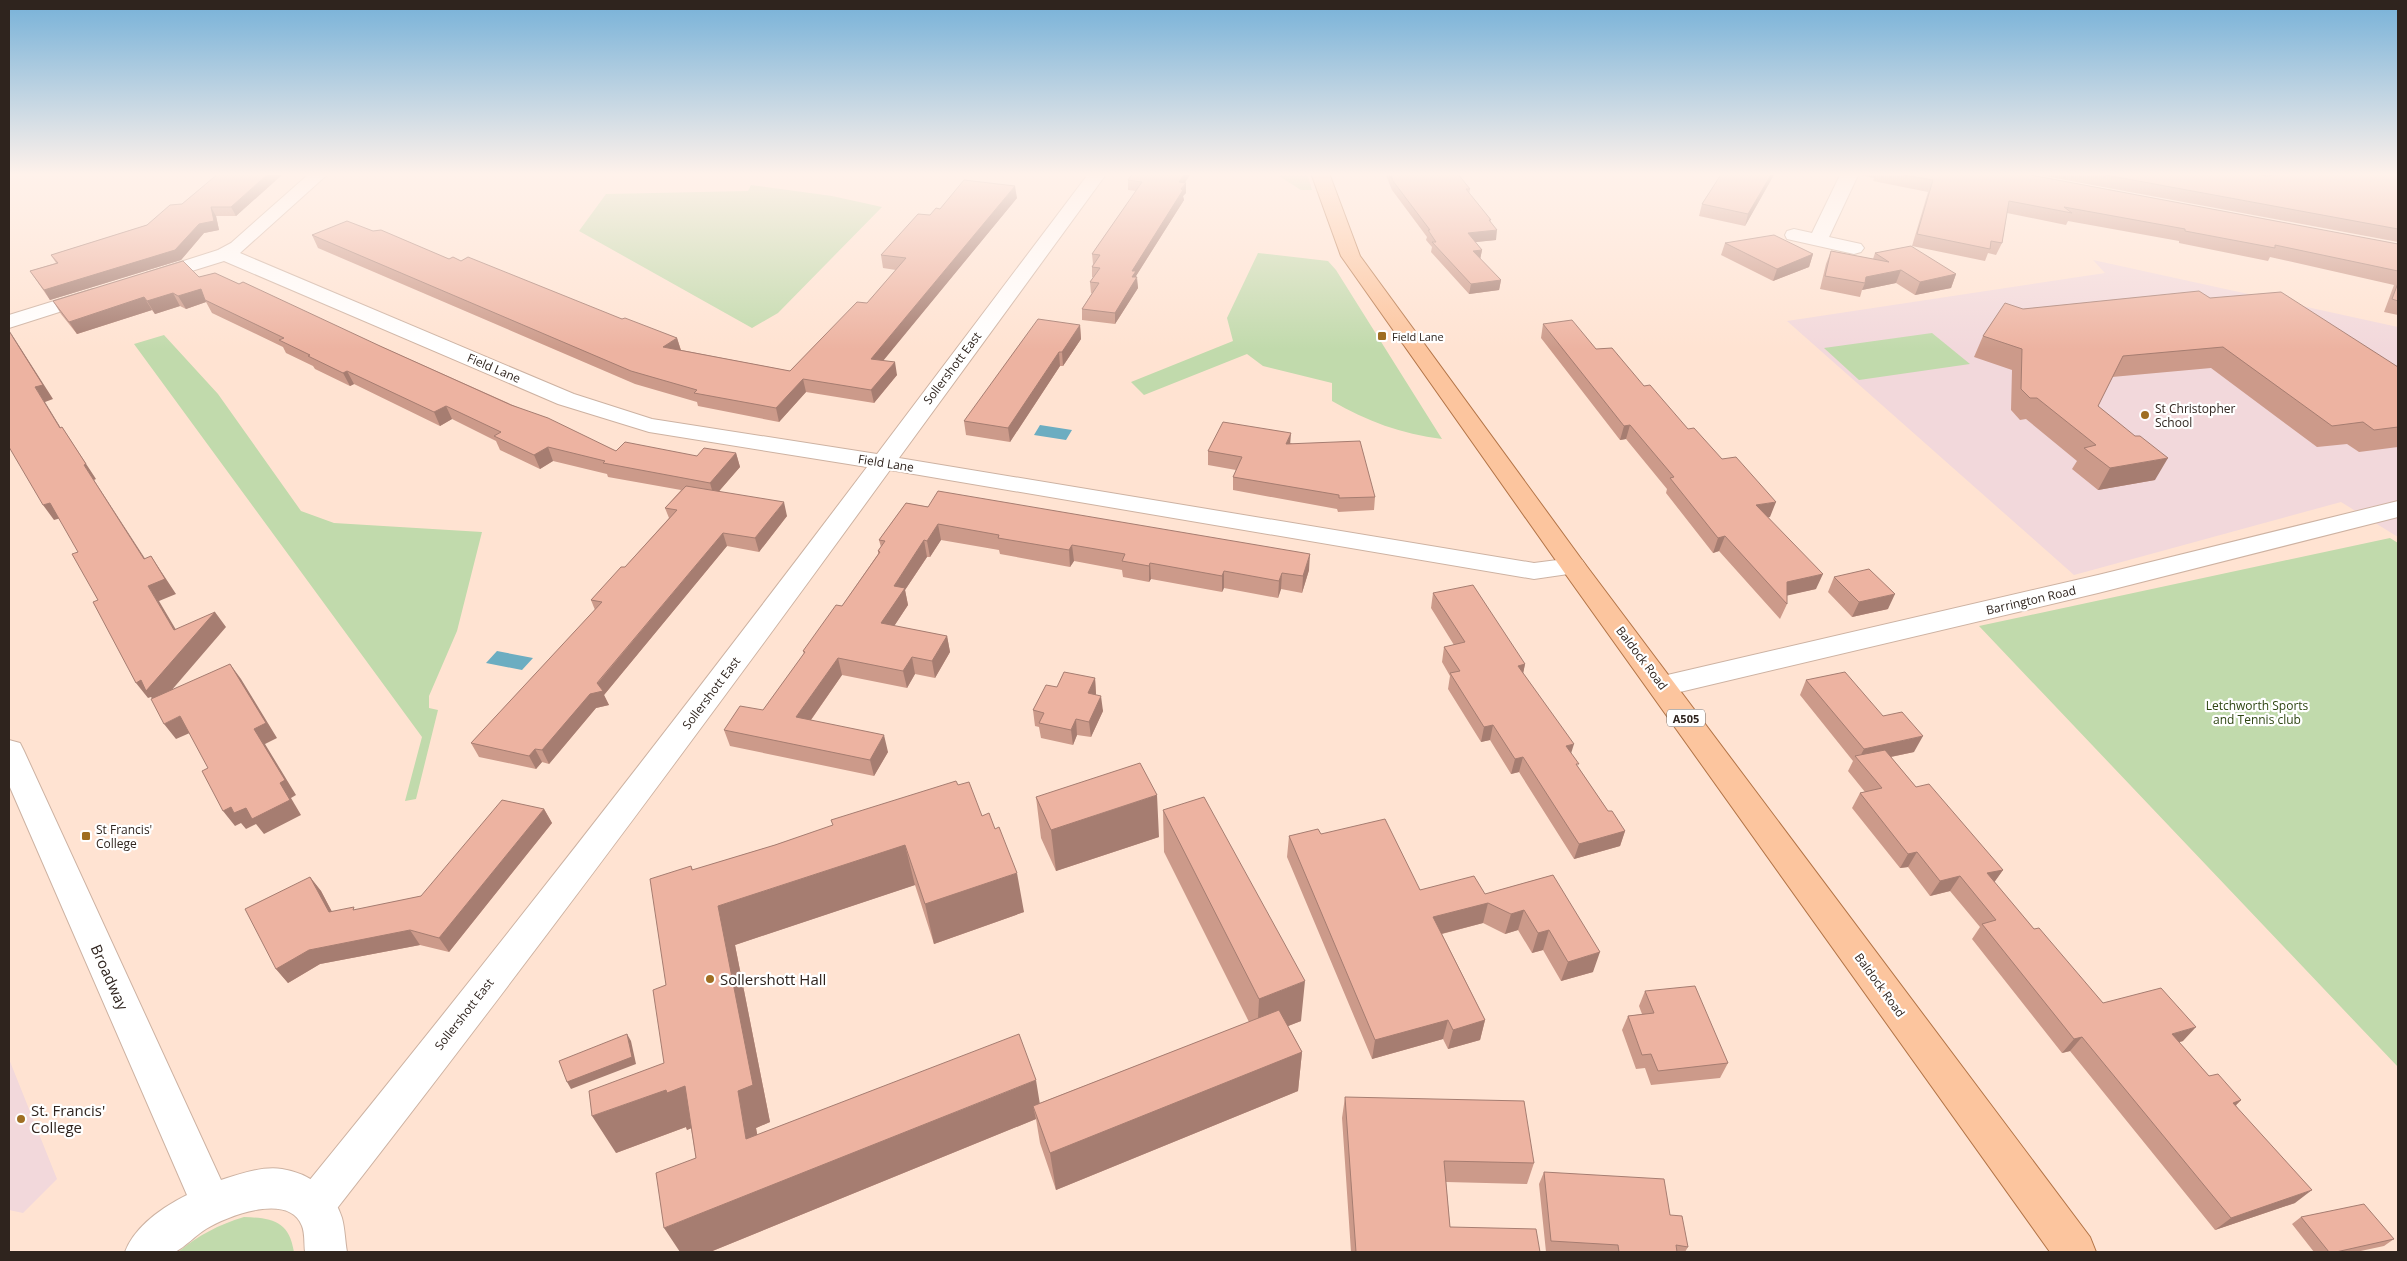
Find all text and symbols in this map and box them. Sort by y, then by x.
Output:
street label: Sollershott East [919,328,985,408]
place label: Field Lane [1392,329,1444,344]
marker: Field Lane [1376,330,1388,342]
street label: Field Lane [465,349,524,387]
place label: St Christopher School [2155,400,2235,431]
marker: St Christopher School [2139,409,2151,421]
street label: Field Lane [857,450,915,476]
street label: Barrington Road [1984,581,2078,619]
street label: Baldock Road [1612,623,1672,693]
street label: Sollershott East [678,653,744,733]
park label: Letchworth Sports and Tennis club [2206,697,2309,728]
road number: A505 [1667,710,1705,726]
place label: St Francis' College [96,821,152,852]
marker: St Francis' College [80,830,92,842]
street label: Broadway [87,941,134,1013]
street label: Baldock Road [1851,949,1909,1021]
place label: Sollershott Hall [720,969,826,989]
marker: Sollershott Hall [704,973,716,985]
street label: Sollershott East [431,975,497,1053]
place label: St. Francis' College [31,1100,105,1137]
marker: St. Francis' College [15,1113,27,1125]

